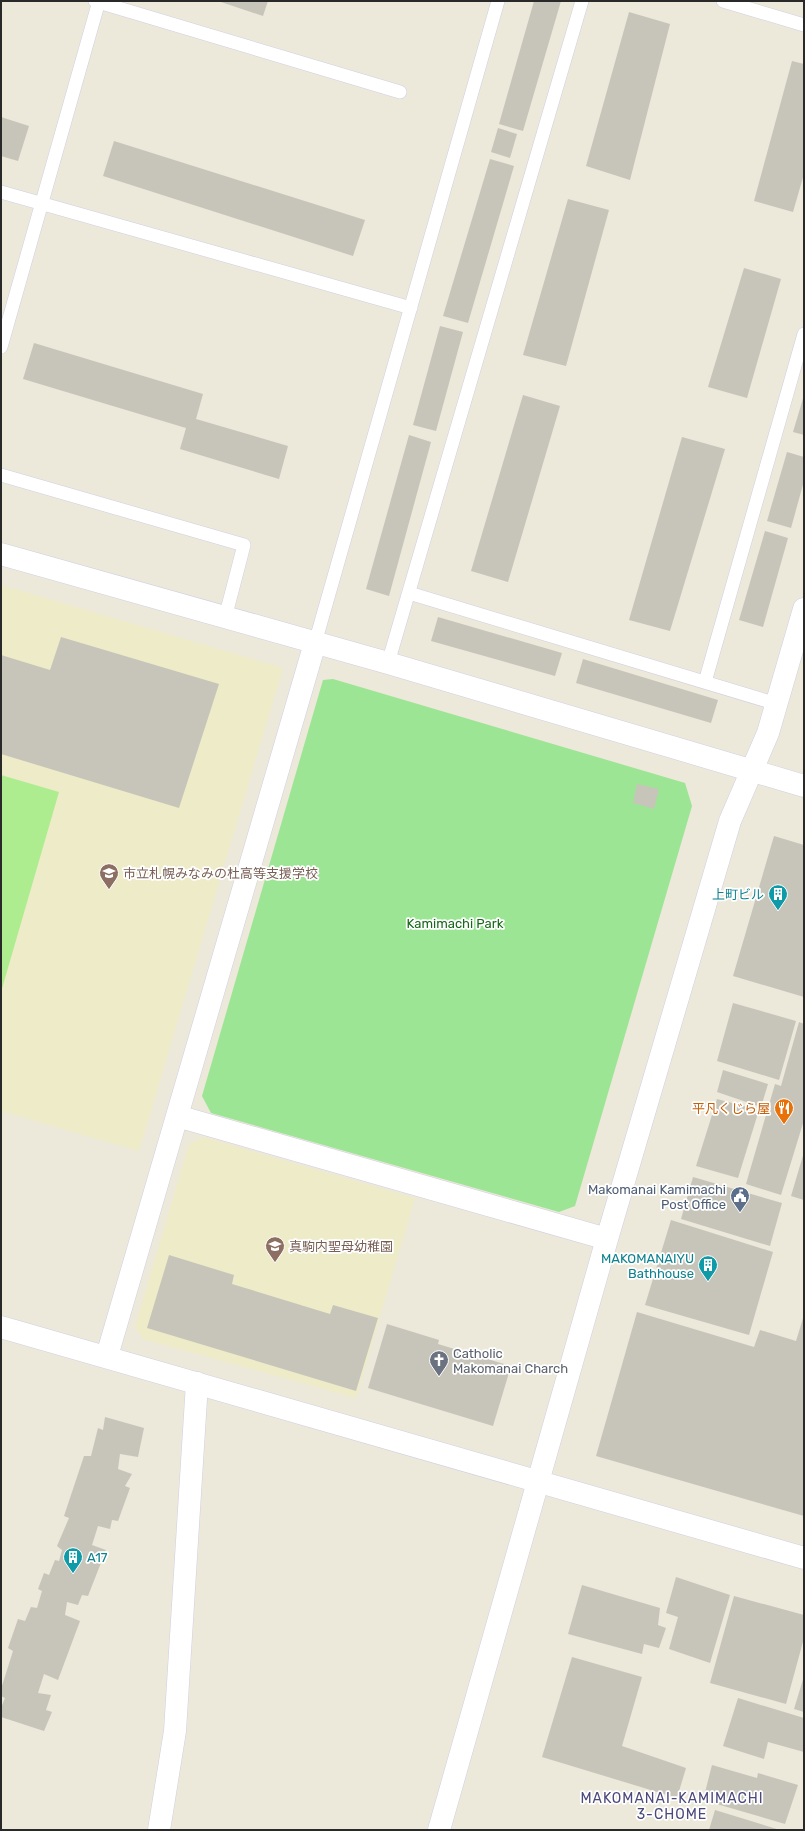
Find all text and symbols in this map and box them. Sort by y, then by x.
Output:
school or university icon: 市立札幌みなみの杜高等支援学校 [98,862,120,890]
place label: 市立札幌みなみの杜高等支援学校 [123,866,318,881]
building icon: 上町ビル [767,883,789,911]
place label: 上町ビル [712,887,764,902]
park label: Kamimachi Park [407,916,504,931]
restaurant icon: 平凡くじら屋 [773,1097,795,1125]
place label: 平凡くじら屋 [692,1101,770,1116]
place label: Makomanai Kamimachi Post Office [588,1182,726,1212]
public building icon: Makomanai Kamimachi Post Office [729,1185,751,1213]
school or university icon: 真駒内聖母幼稚園 [264,1235,286,1263]
place label: 真駒内聖母幼稚園 [289,1239,393,1254]
place label: MAKOMANAIYU Bathhouse [601,1251,694,1281]
building icon: MAKOMANAIYU Bathhouse [697,1254,719,1282]
place label: Catholic Makomanai Charch [453,1346,568,1376]
church icon: Catholic Makomanai Charch [428,1349,450,1377]
building icon: A17 [62,1546,84,1574]
place label: A17 [87,1550,108,1565]
district label: MAKOMANAI-KAMIMACHI 3-CHOME [580,1790,764,1823]

